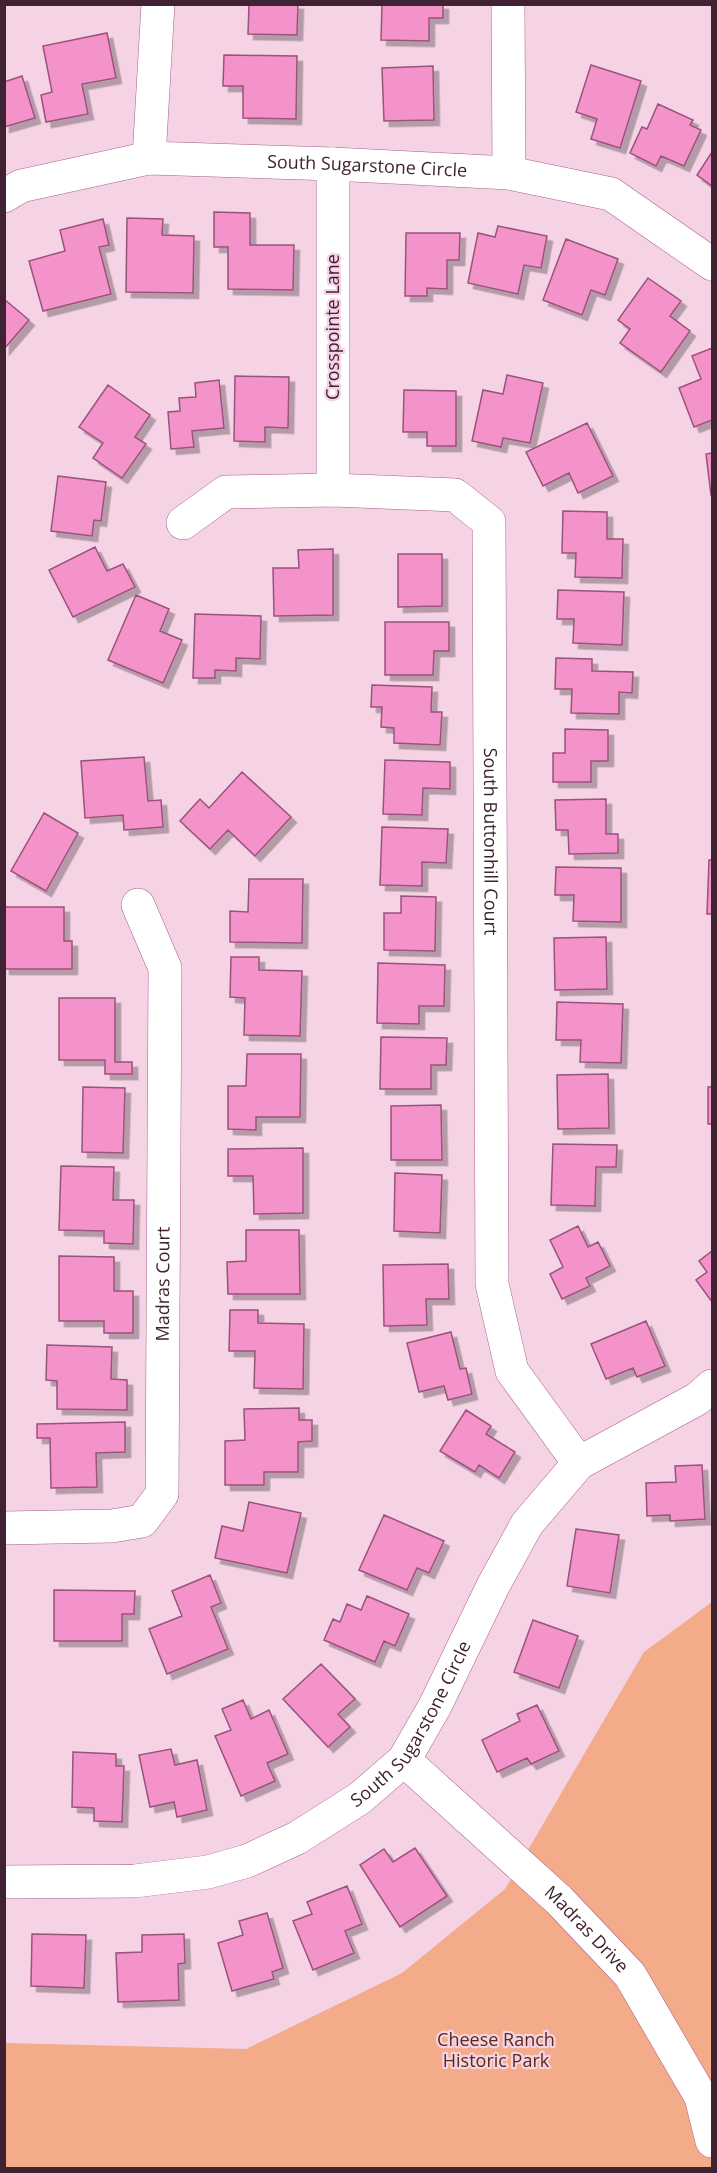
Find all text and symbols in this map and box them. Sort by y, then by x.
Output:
street label: South Sugarstone Circle [267,149,468,182]
street label: Crosspointe Lane [320,254,344,400]
street label: South Buttonhill Court [479,748,504,935]
street label: Madras Court [150,1227,175,1342]
street label: South Sugarstone Circle [346,1636,476,1812]
street label: Madras Drive [540,1880,635,1977]
park label: Cheese Ranch Historic Park [437,2027,555,2072]

